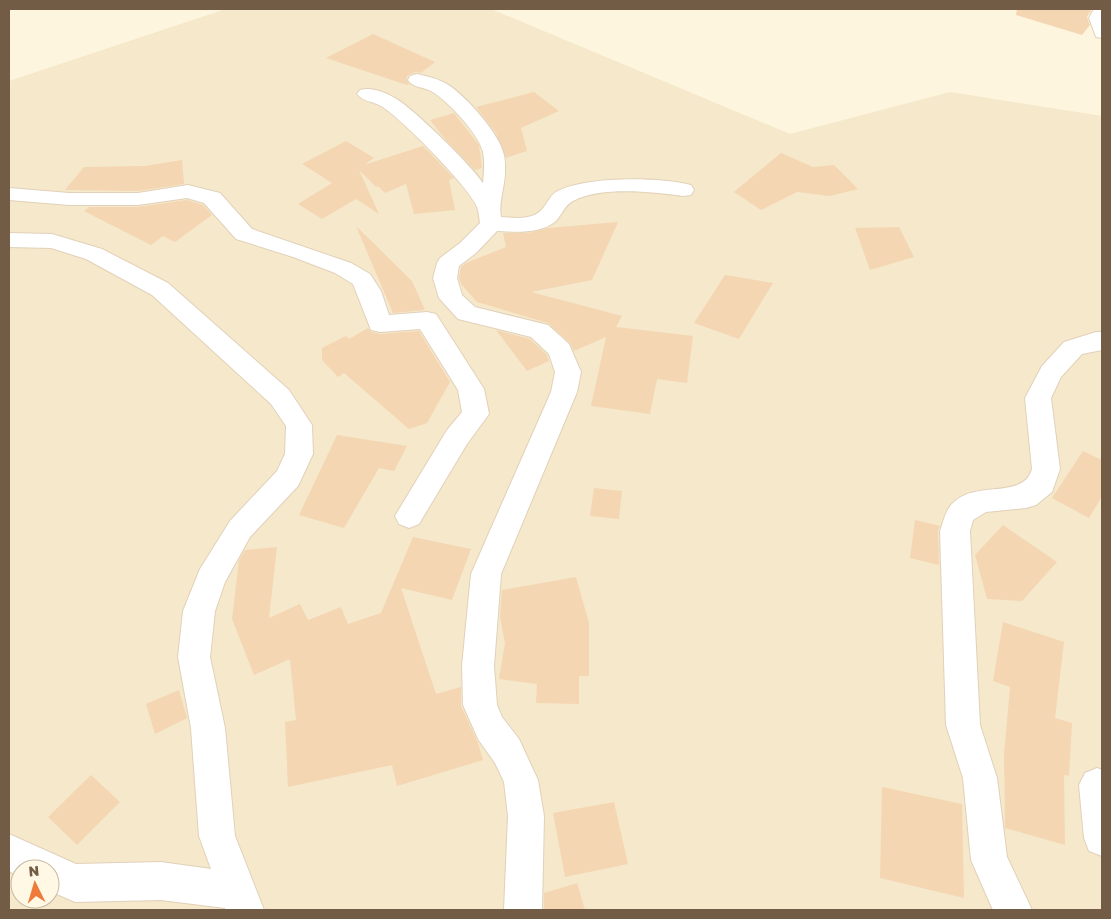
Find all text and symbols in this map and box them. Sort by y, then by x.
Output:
north arrow [10,859,60,909]
text: N [28,862,40,879]

